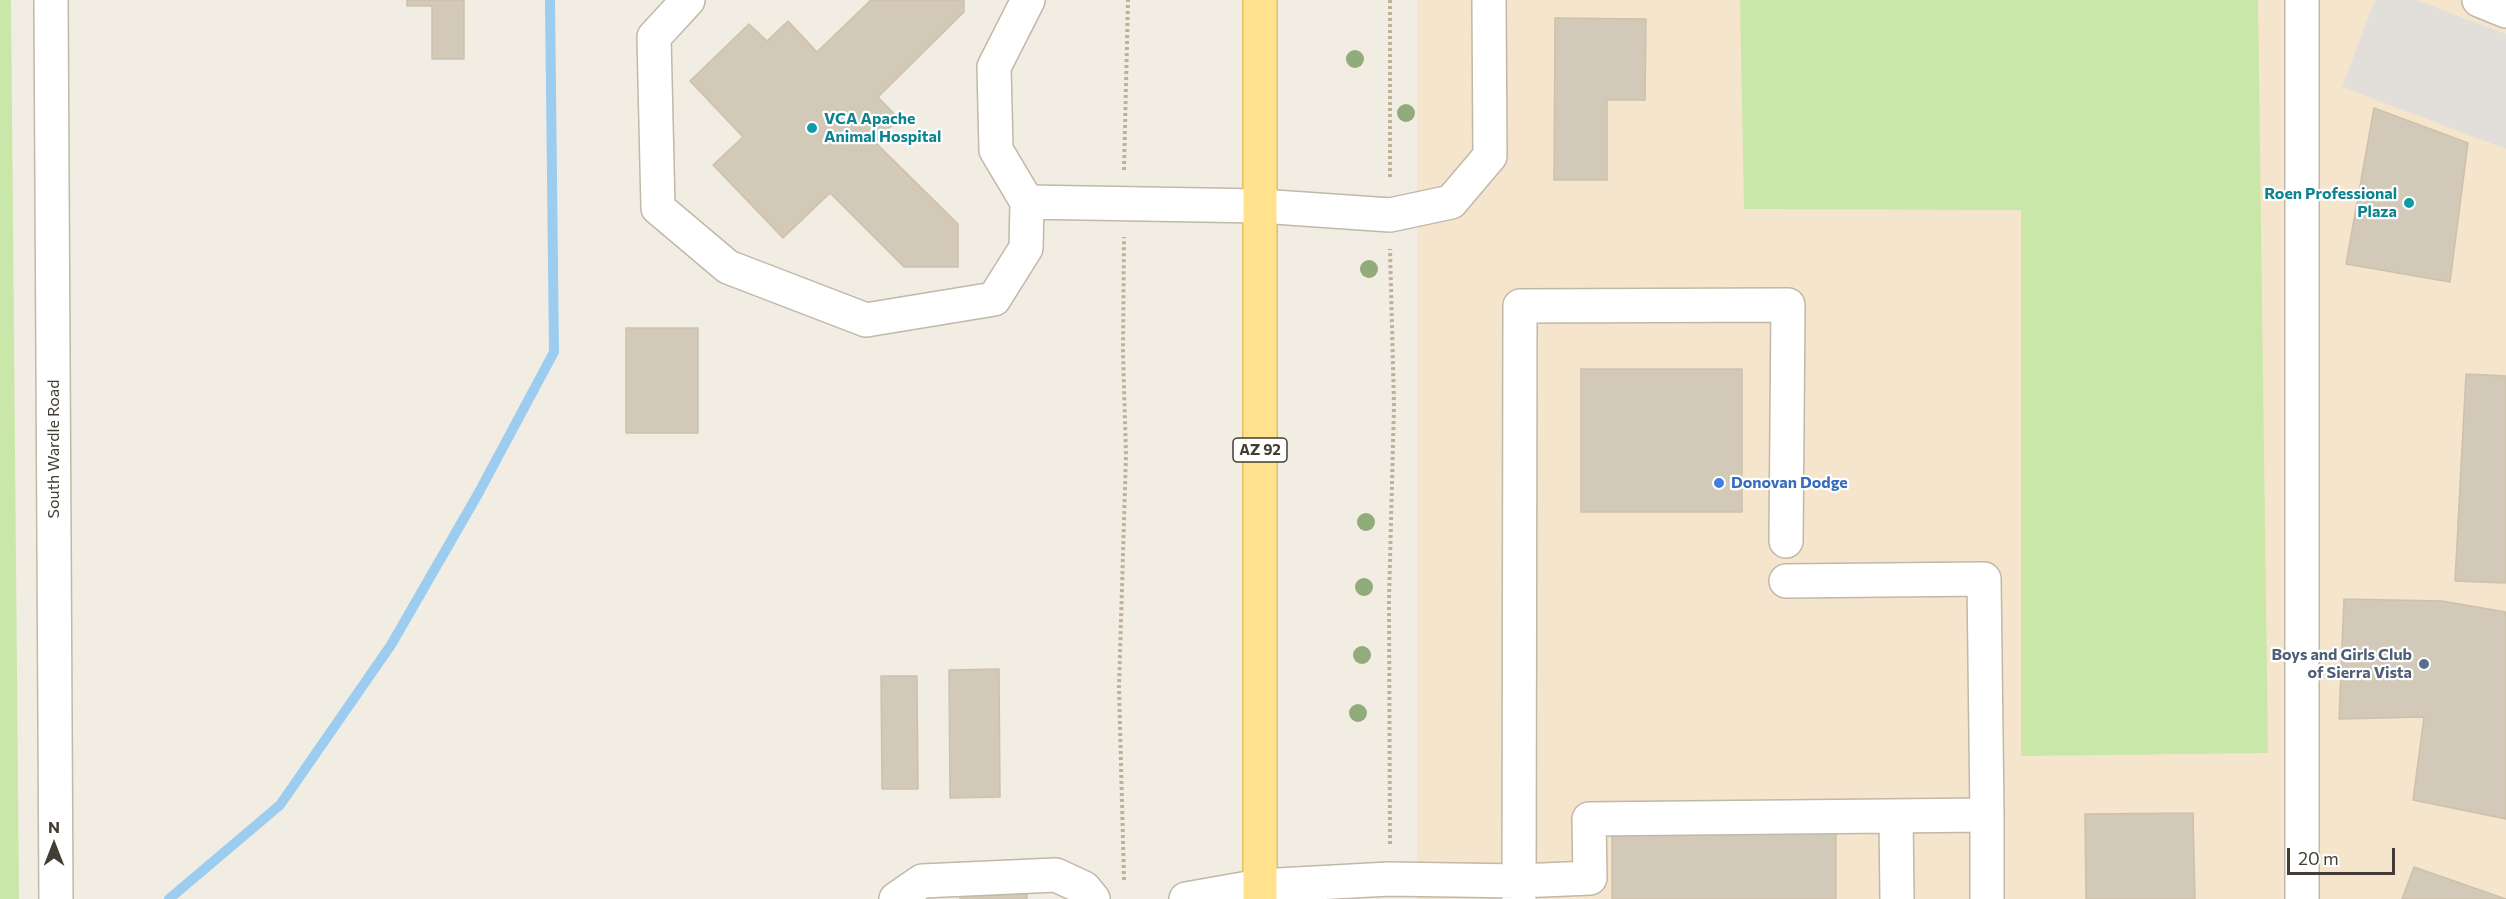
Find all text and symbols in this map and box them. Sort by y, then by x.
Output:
place label: VCA Apache Animal Hospital [824,109,941,147]
marker: VCA Apache Animal Hospital [805,121,819,135]
place label: Roen Professional Plaza [2264,184,2397,222]
marker: Roen Professional Plaza [2402,196,2416,210]
street label: South Wardle Road [44,380,64,518]
road number: AZ 92 [1233,438,1287,462]
place label: Donovan Dodge [1731,473,1848,493]
marker: Donovan Dodge [1712,476,1726,490]
place label: Boys and Girls Club of Sierra Vista [2271,645,2412,683]
marker: Boys and Girls Club of Sierra Vista [2417,657,2431,671]
north arrow [24,815,84,875]
text: N [48,817,60,836]
scale bar [2290,836,2398,874]
text: 20 m [2298,847,2339,869]

